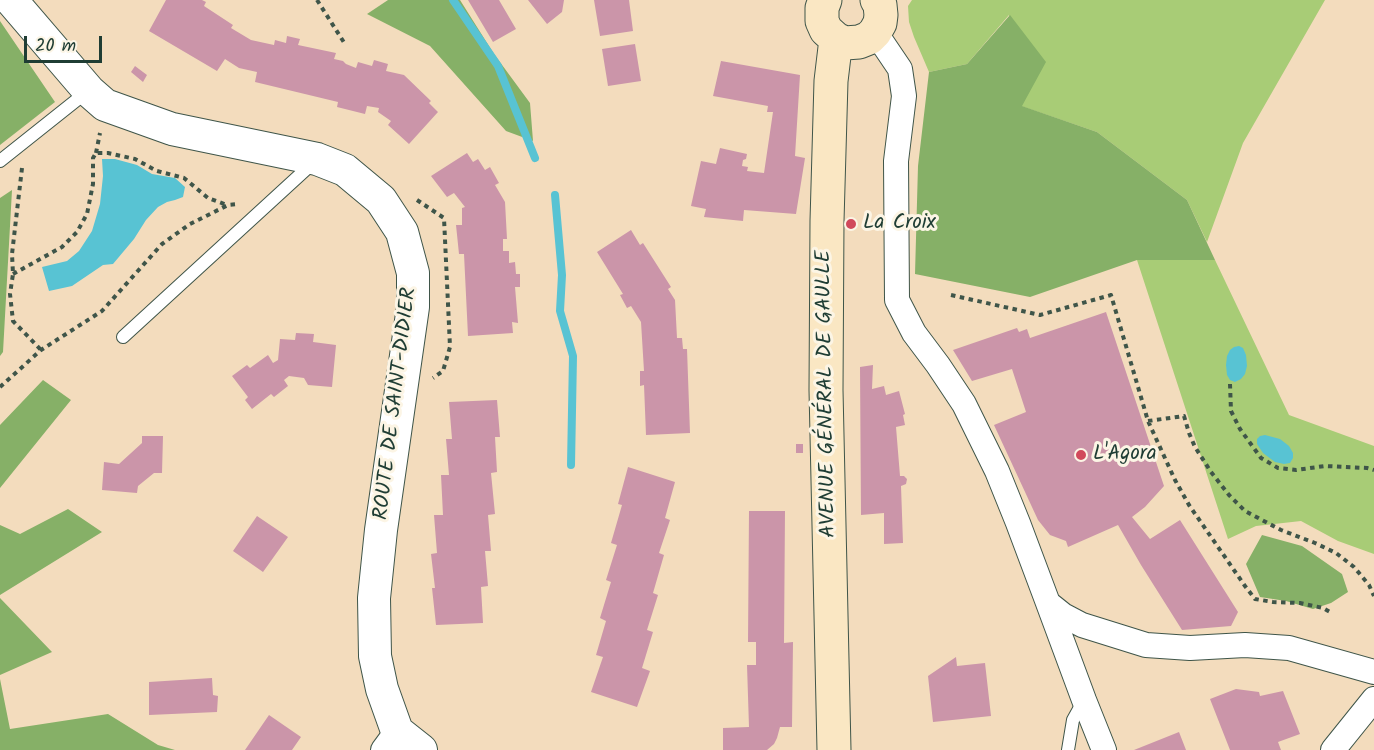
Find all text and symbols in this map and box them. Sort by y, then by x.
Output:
scale bar [27,24,105,62]
text: 20 m [35,32,76,61]
place label: La Croix [863,211,936,237]
marker: La Croix [844,217,858,231]
street label: AVENUE GÉNÉRAL DE GAULLE [813,250,843,538]
street label: ROUTE DE SAINT-DIDIER [370,286,424,522]
place label: L'Agora [1093,442,1157,468]
marker: L'Agora [1074,448,1088,462]

